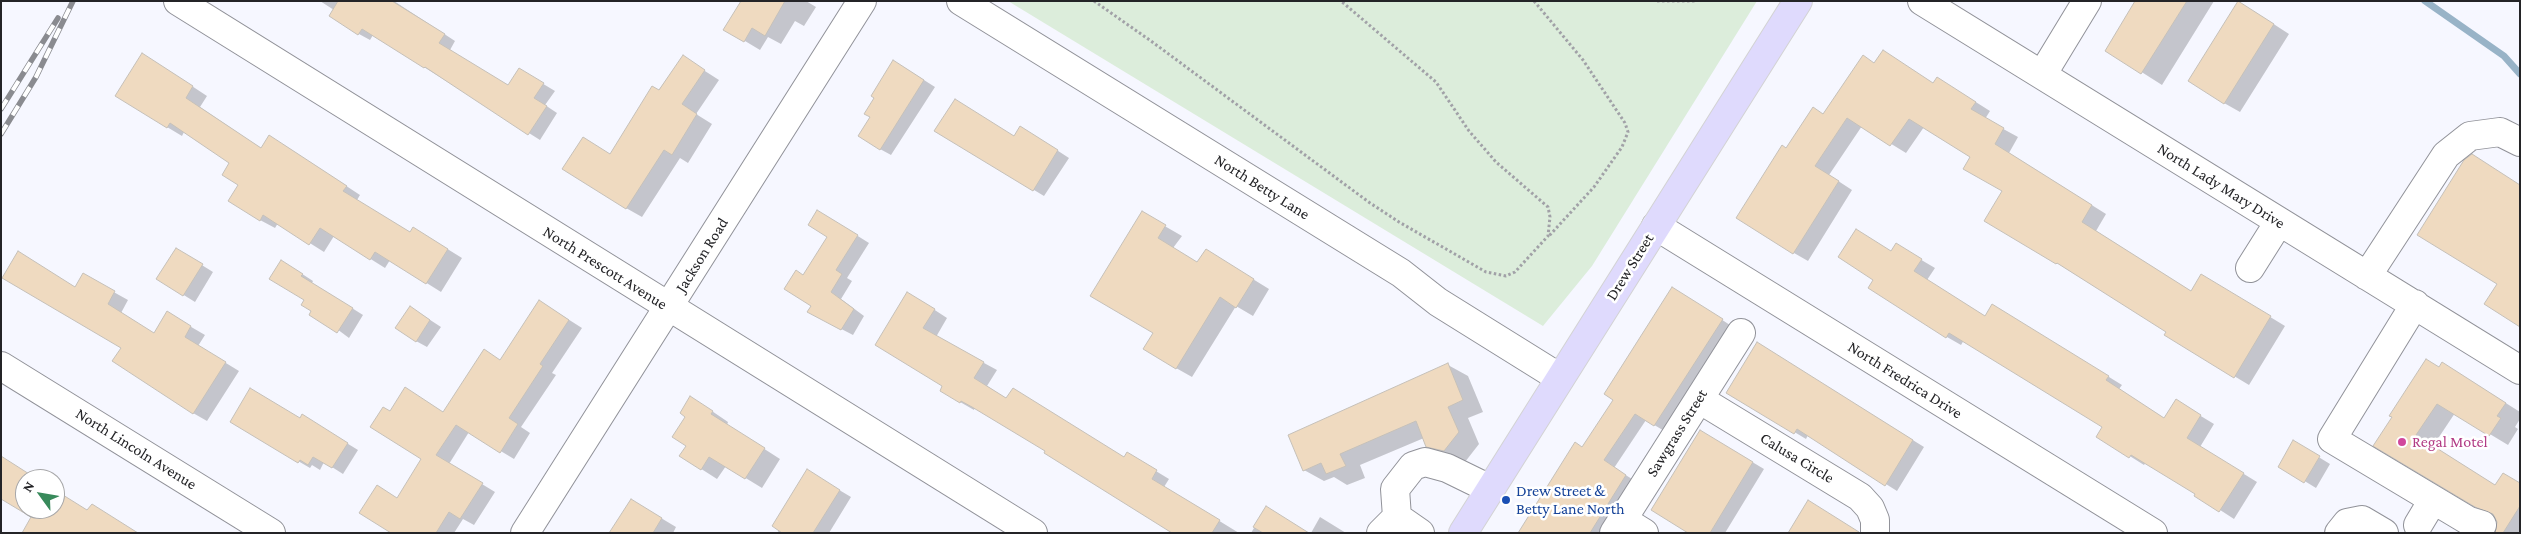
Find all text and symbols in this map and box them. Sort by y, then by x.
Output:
street label: North Lady Mary Drive [2154,139,2288,233]
street label: North Betty Lane [1211,150,1313,224]
street label: Jackson Road [671,214,733,296]
street label: North Prescott Avenue [539,222,671,314]
street label: Drew Street [1602,230,1658,304]
street label: North Fredrica Drive [1844,337,1966,423]
street label: Sawgrass Street [1642,385,1712,481]
street label: North Lincoln Avenue [72,404,200,494]
street label: Calusa Circle [1757,428,1837,488]
place label: Regal Motel [2412,432,2488,452]
marker: Regal Motel [2396,436,2408,448]
north arrow [15,469,65,519]
text: N [19,478,37,495]
place label: Drew Street & Betty Lane North [1516,481,1625,519]
marker: Drew Street & Betty Lane North [1500,494,1512,506]

